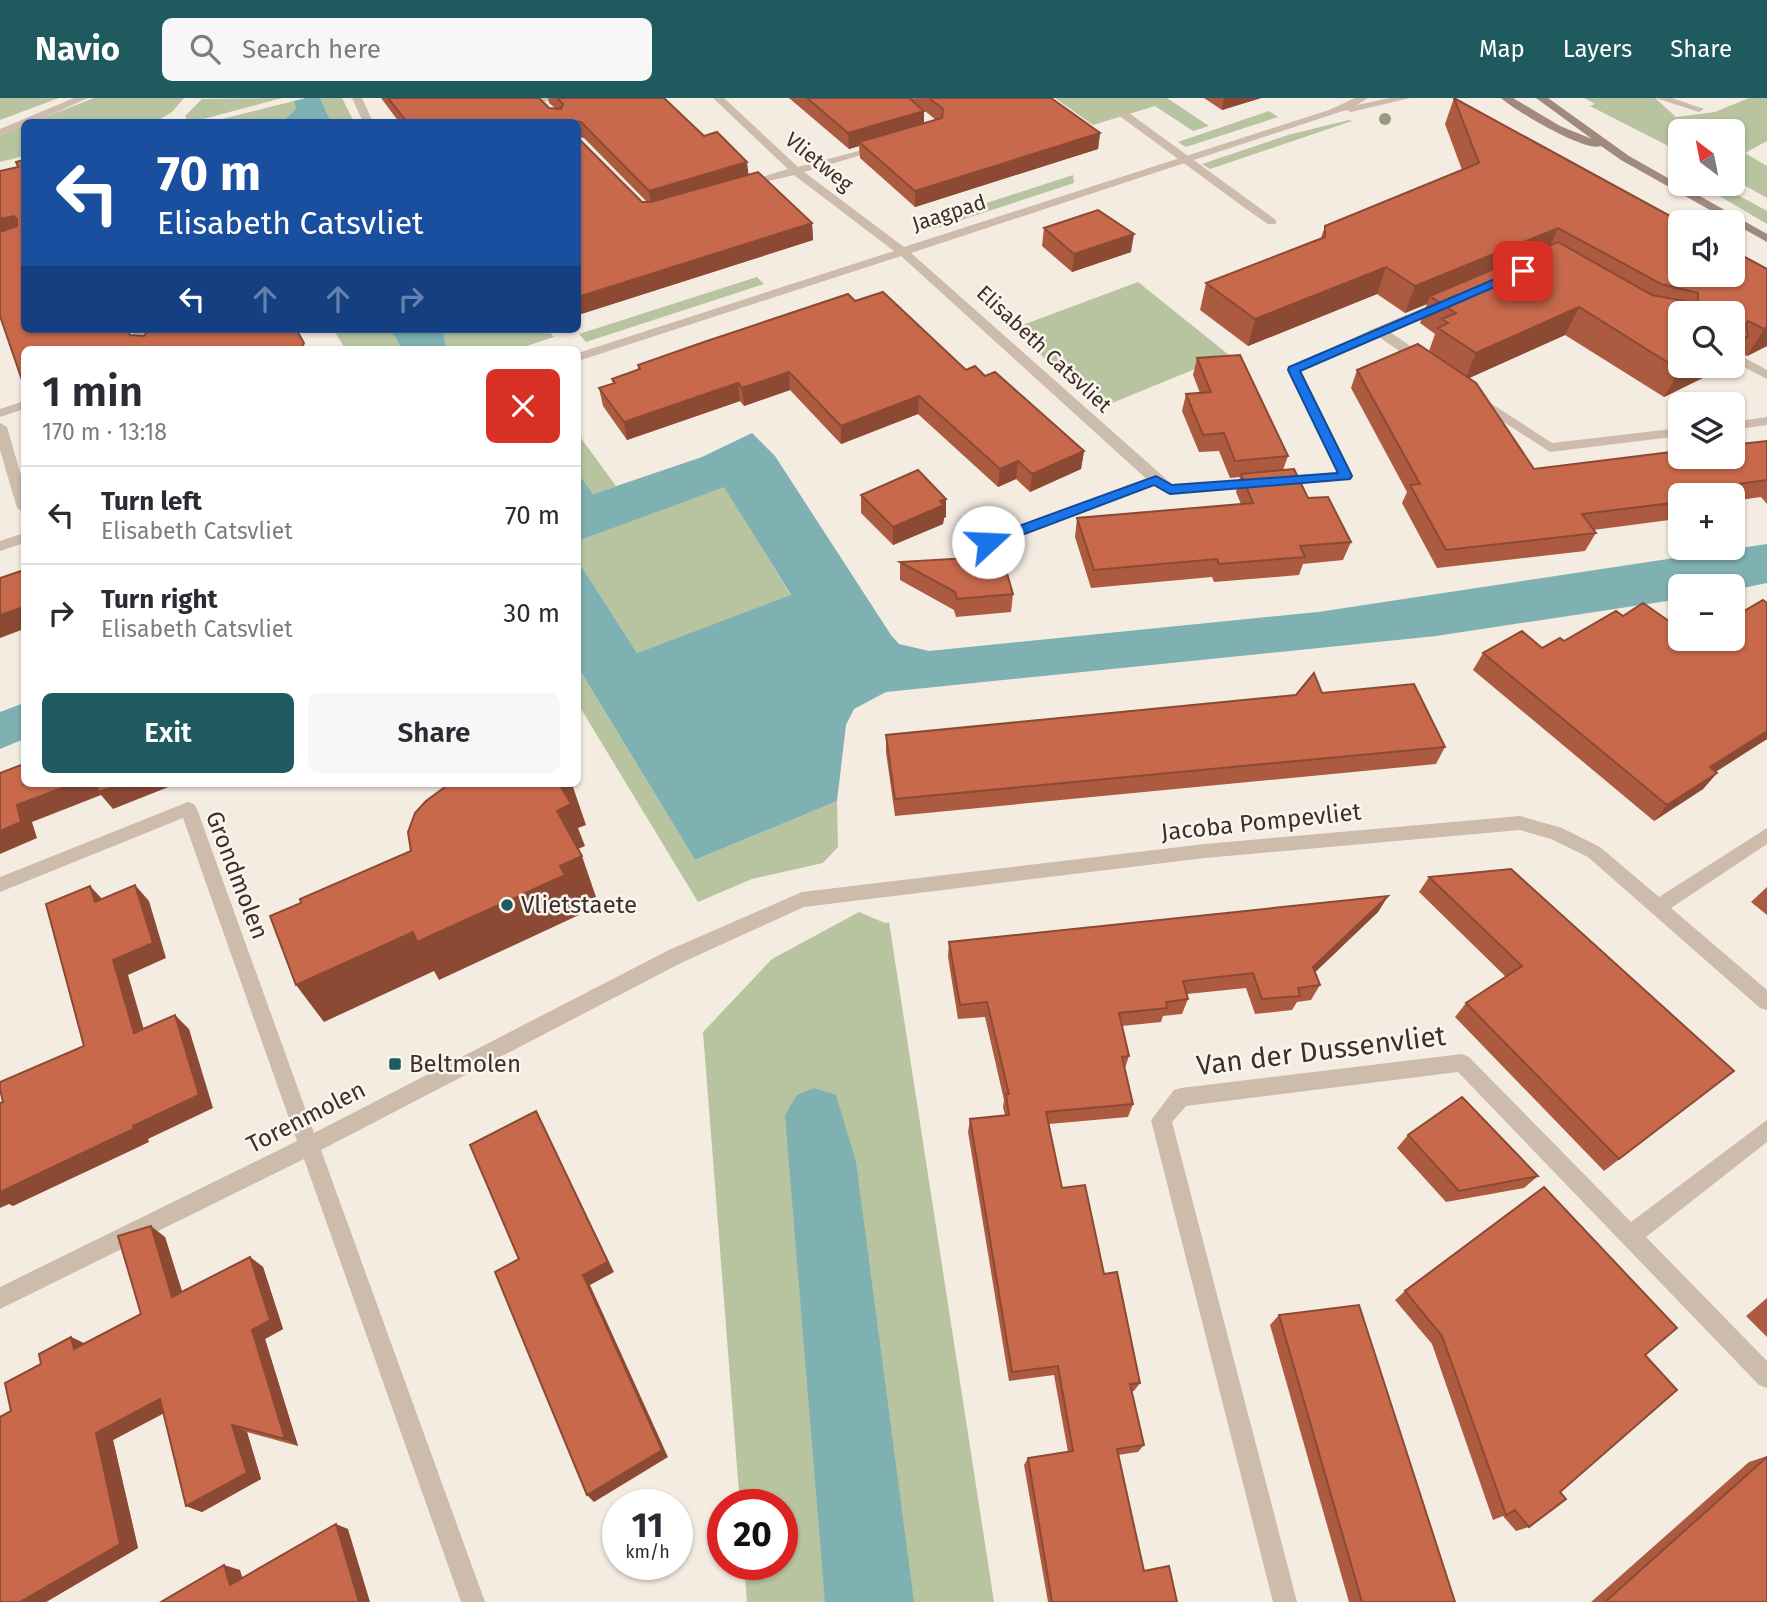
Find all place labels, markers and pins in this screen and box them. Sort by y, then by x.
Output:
pin [1493,241,1553,301]
place label: Vlietstaete [521,891,637,919]
marker: Vlietstaete [499,897,515,913]
place label: Beltmolen [409,1050,521,1078]
marker: Beltmolen [387,1056,403,1072]

